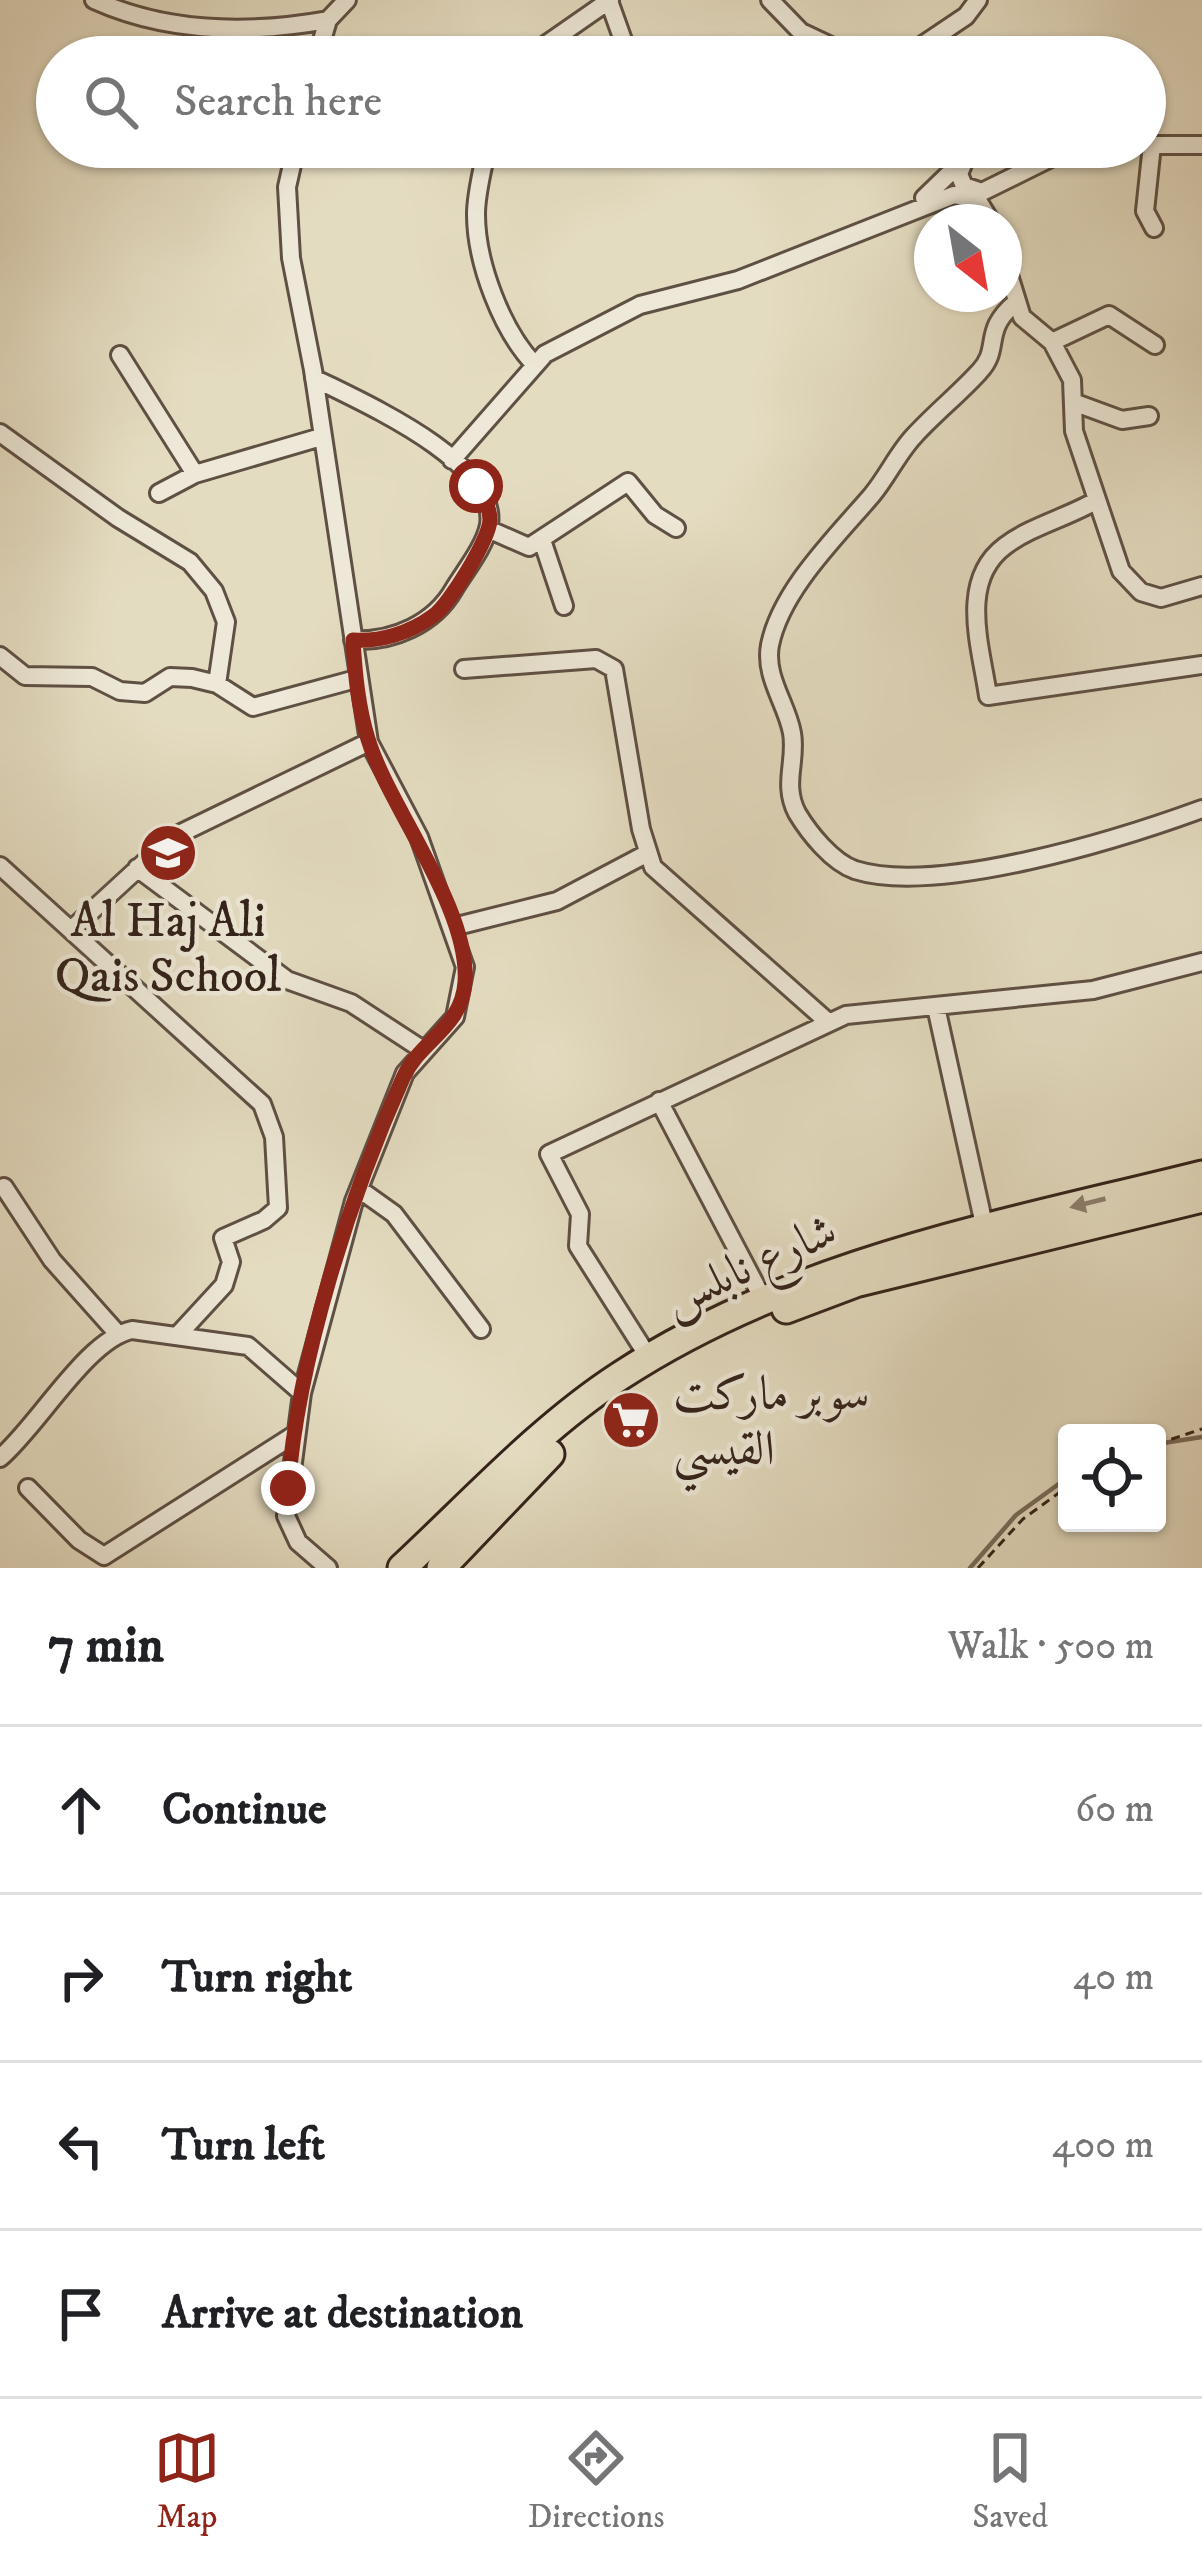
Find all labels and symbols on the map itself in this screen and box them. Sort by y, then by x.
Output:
north arrow [914,204,1022,312]
route start [449,459,503,513]
school or university icon: Al Haj Ali Qais School [137,822,199,884]
place label: Al Haj Ali Qais School [55,892,282,1007]
one-way arrow [1070,1194,1107,1213]
street label: شارع نابلس [654,1201,849,1337]
place label: سوبر ماركت القيسي [673,1365,870,1492]
supermarket icon: سوبر ماركت القيسي [600,1389,662,1451]
route end [261,1461,315,1515]

